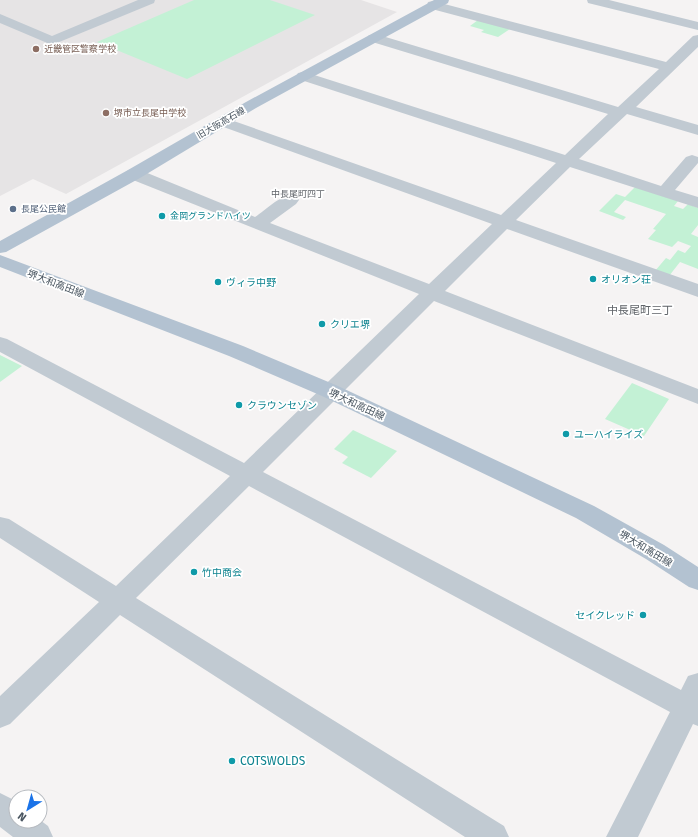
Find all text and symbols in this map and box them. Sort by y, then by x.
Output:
marker: 近畿管区警察学校 [31,44,41,54]
place label: 近畿管区警察学校 [44,44,116,54]
street label: 旧大阪高石線 [195,105,248,141]
marker: 堺市立長尾中学校 [101,108,111,118]
place label: 堺市立長尾中学校 [114,108,186,118]
district label: 中長尾町四丁 [271,189,325,199]
marker: 長尾公民館 [8,204,18,214]
place label: 長尾公民館 [21,204,66,214]
marker: 金岡グランドハイツ [157,211,167,221]
place label: 金岡グランドハイツ [170,211,251,221]
street label: 堺大和高田線 [25,268,86,300]
marker: オリオン荘 [588,274,598,284]
place label: オリオン荘 [601,274,651,286]
marker: ヴィラ中野 [213,277,223,287]
place label: ヴィラ中野 [226,277,276,289]
district label: 中長尾町三丁 [607,304,673,317]
marker: クリエ堺 [317,319,327,329]
place label: クリエ堺 [330,319,370,331]
street label: 堺大和高田線 [327,387,386,423]
marker: クラウンセゾン [234,400,244,410]
place label: クラウンセゾン [247,400,317,412]
marker: ユーハイライズ [561,429,571,439]
place label: ユーハイライズ [574,429,643,441]
street label: 堺大和高田線 [617,528,674,569]
marker: 竹中商会 [189,567,199,577]
place label: 竹中商会 [202,567,242,579]
place label: セイクレッド [575,610,635,622]
marker: セイクレッド [638,610,648,620]
place label: COTSWOLDS [240,754,306,768]
marker: COTSWOLDS [227,756,237,766]
north arrow [8,789,48,829]
text: N [15,809,29,824]

